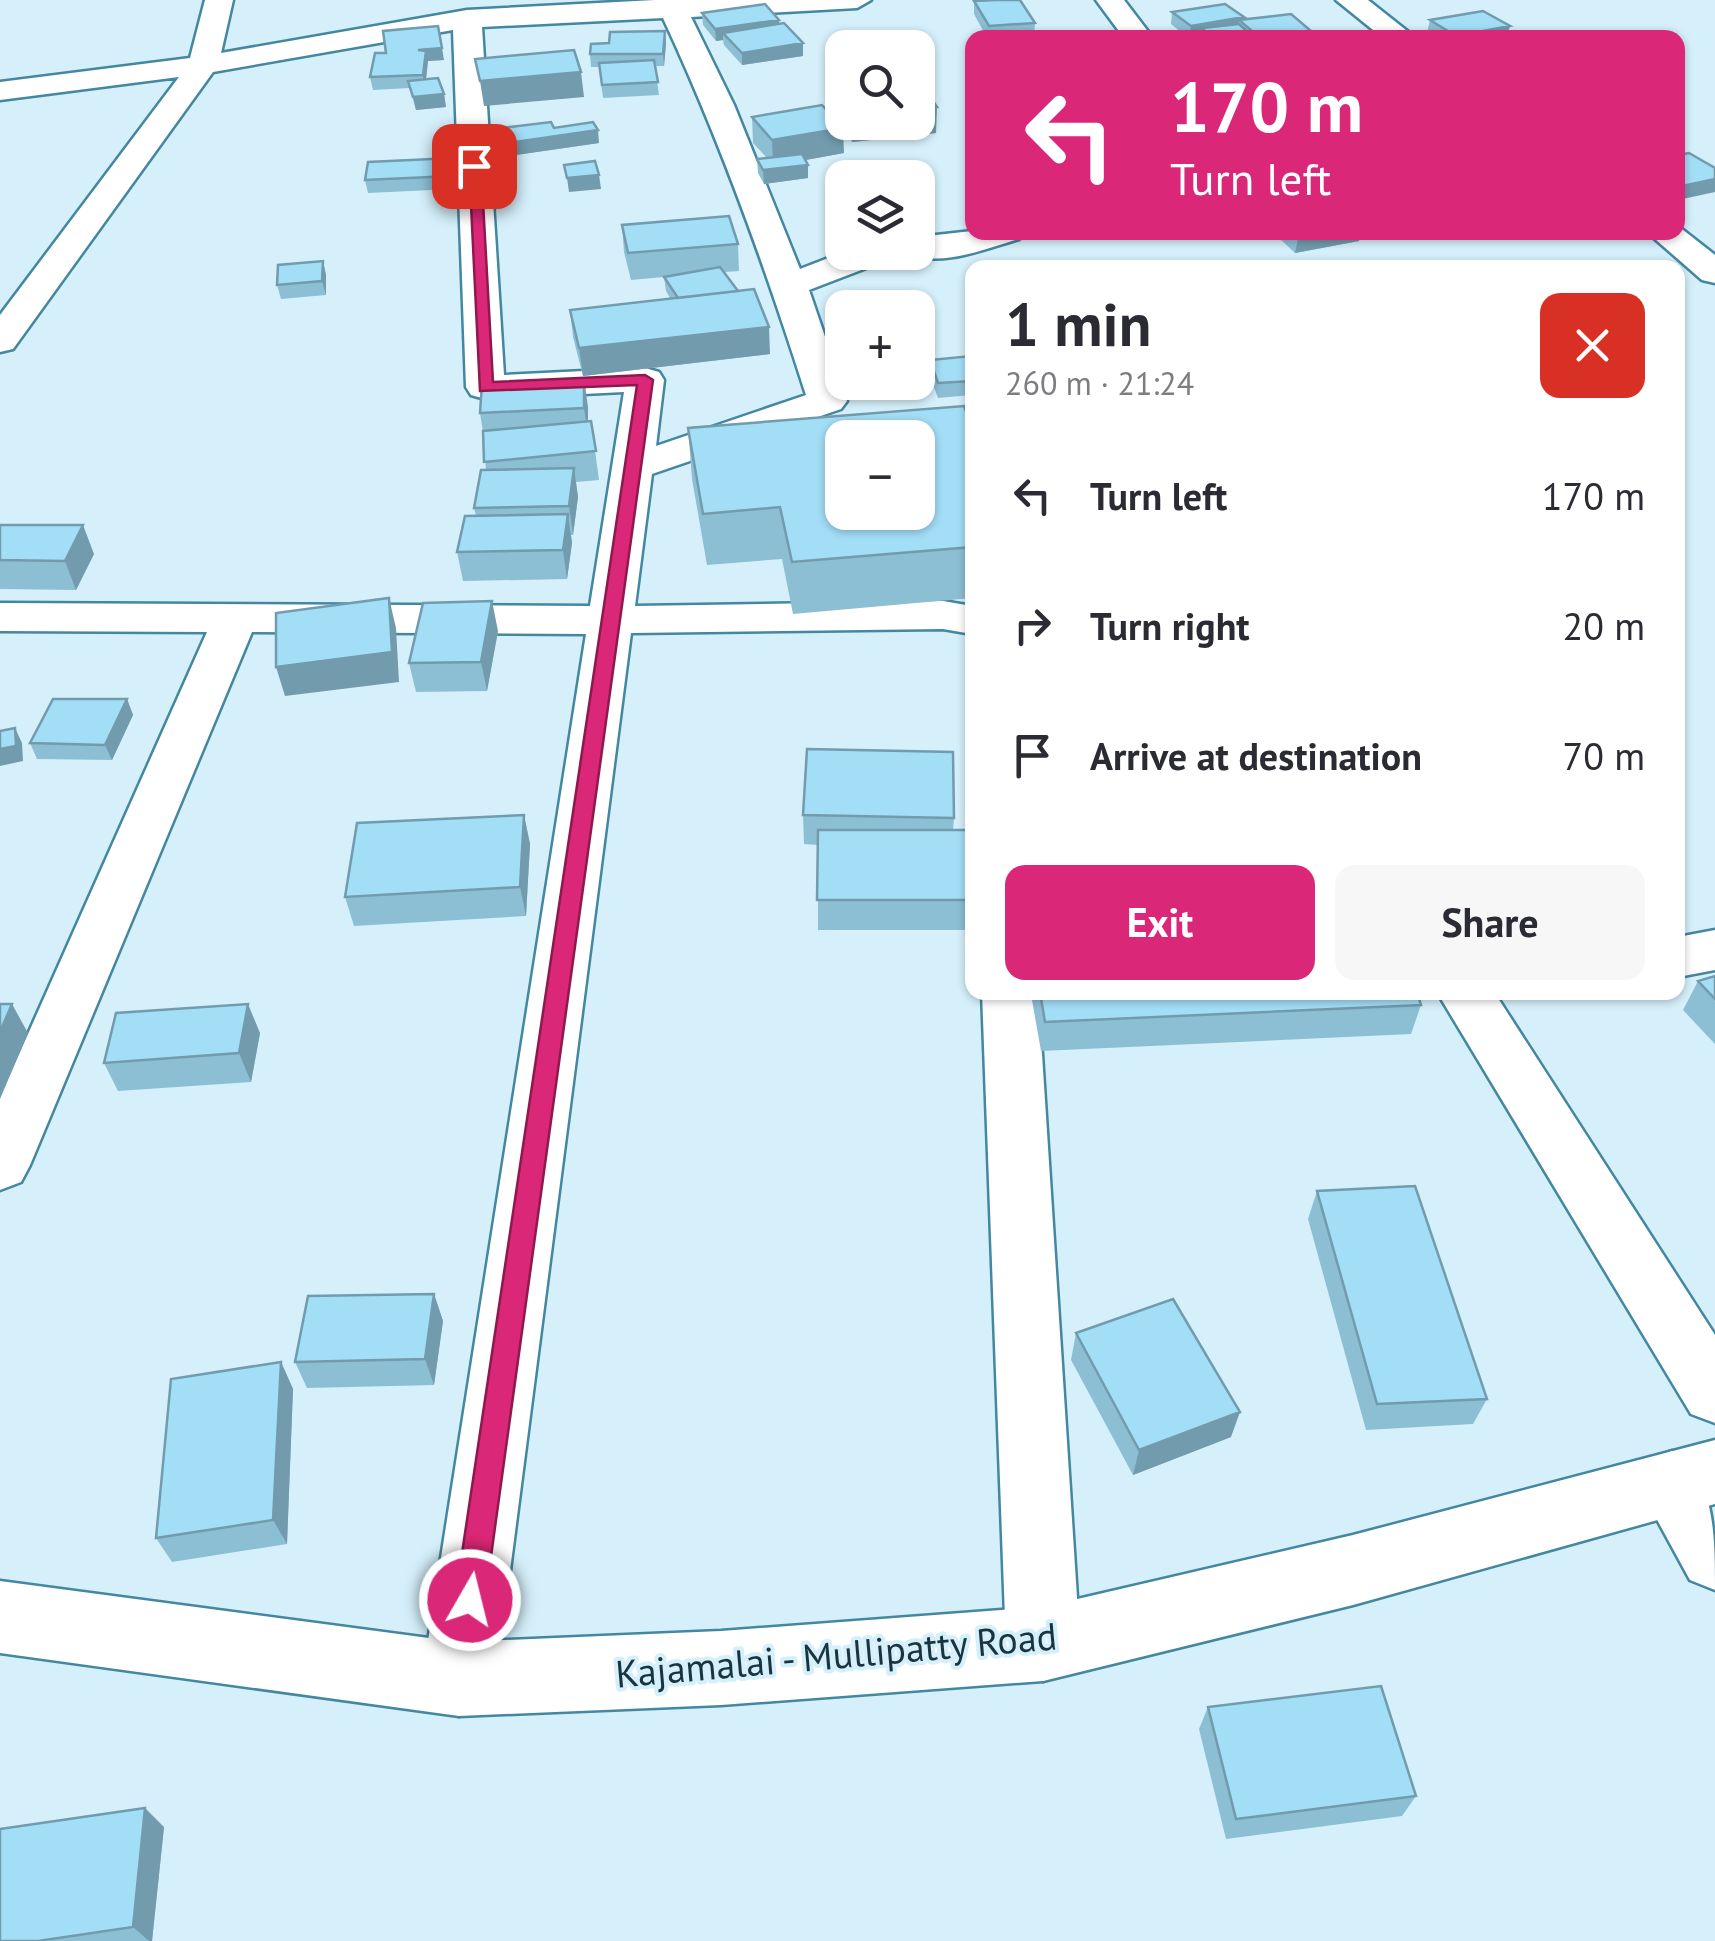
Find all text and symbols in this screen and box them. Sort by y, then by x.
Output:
map controls [825,30,935,530]
button: search [825,30,935,140]
text: 170 m [1170,61,1363,151]
icon: left [1005,70,1135,200]
pin [432,124,517,209]
icon: arrive [447,139,502,194]
text: Turn left [1170,149,1331,207]
button: layers [825,160,935,270]
text: 1 min [1005,285,1151,363]
button: + [825,290,935,400]
button: close [1540,293,1645,398]
text: 260 m · 21:24 [1005,362,1194,404]
button: − [825,420,935,530]
icon: left [1005,468,1060,523]
text: Turn left [1090,471,1227,520]
text: 170 m [1542,471,1645,520]
icon: right [1005,598,1060,653]
text: Turn right [1090,601,1250,650]
text: 20 m [1563,601,1645,650]
icon: arrive [1005,728,1060,783]
text: Arrive at destination [1090,731,1422,780]
text: 70 m [1563,731,1645,780]
button: Exit [1005,865,1315,980]
button: Share [1335,865,1645,980]
position arrow [418,1548,522,1652]
street label: Kajamalai - Mullipatty Road [613,1610,1059,1698]

